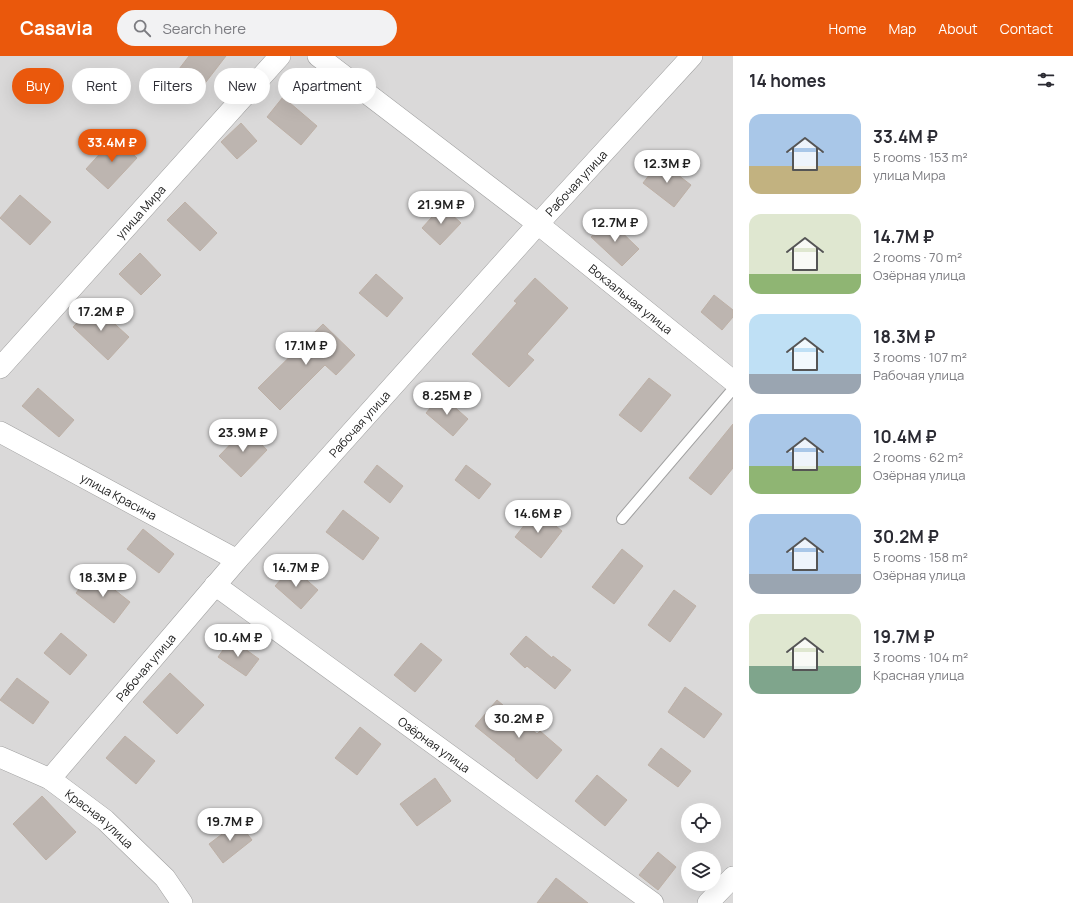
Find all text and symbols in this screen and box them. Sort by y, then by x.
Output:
search box [117,10,397,46]
text: Casavia [20,15,93,41]
icon: search [131,17,153,39]
text: Search here [163,18,246,39]
text: Home [829,19,866,38]
text: Map [888,19,916,38]
text: About [938,19,978,38]
text: Contact [1000,19,1053,38]
chip: Buy [12,68,64,104]
chip: Rent [72,68,131,104]
chip: Filters [139,68,206,104]
chip: New [214,68,270,104]
chip: Apartment [278,68,376,104]
text: 14 homes [749,69,826,92]
icon: filters [1035,69,1057,91]
text: 33.4M ₽ [873,125,938,148]
pin: 33.4M ₽ [75,129,149,163]
icon: home [781,130,829,178]
text: 33.4M ₽ [87,133,137,151]
street label: Рабочая улица [541,146,610,220]
text: 5 rooms · 153 m² [873,148,968,166]
pin: 12.3M ₽ [630,150,704,184]
text: 12.3M ₽ [643,154,691,172]
text: улица Мира [873,166,946,184]
street label: улица Мира [112,181,169,242]
pin: 21.9M ₽ [404,191,478,225]
text: 21.9M ₽ [417,195,465,213]
pin: 12.7M ₽ [578,209,652,243]
text: 12.7M ₽ [592,213,638,231]
text: 14.7M ₽ [873,225,934,248]
icon: home [781,230,829,278]
text: 2 rooms · 70 m² [873,248,962,266]
street label: Вокзальная улица [585,260,676,338]
text: Озёрная улица [873,266,965,284]
pin: 17.2M ₽ [64,298,138,332]
text: 17.2M ₽ [78,302,124,320]
text: 18.3M ₽ [873,325,935,348]
icon: home [781,330,829,378]
pin: 17.1M ₽ [269,332,343,366]
text: 17.1M ₽ [284,336,328,354]
text: 3 rooms · 107 m² [873,348,967,366]
text: Рабочая улица [873,366,964,384]
pin: 8.25M ₽ [410,382,484,416]
text: 8.25M ₽ [422,386,472,404]
street label: Рабочая улица [325,387,394,461]
pin: 23.9M ₽ [206,419,280,453]
text: 23.9M ₽ [218,423,268,441]
text: 10.4M ₽ [873,425,937,448]
icon: home [781,430,829,478]
text: 2 rooms · 62 m² [873,448,963,466]
text: Озёрная улица [873,466,965,484]
street label: улица Красина [78,469,160,524]
pin: 14.6M ₽ [501,500,575,534]
text: 14.6M ₽ [514,504,562,522]
text: 30.2M ₽ [873,525,939,548]
icon: home [781,530,829,578]
text: 5 rooms · 158 m² [873,548,968,566]
pin: 14.7M ₽ [259,554,333,588]
text: 14.7M ₽ [273,558,319,576]
pin: 18.3M ₽ [66,564,140,598]
text: Озёрная улица [873,566,965,584]
text: 18.3M ₽ [79,568,127,586]
pin: 10.4M ₽ [201,624,275,658]
text: 19.7M ₽ [873,625,935,648]
text: 10.4M ₽ [214,628,262,646]
street label: Рабочая улица [112,630,179,705]
icon: home [781,630,829,678]
text: 3 rooms · 104 m² [873,648,968,666]
text: Красная улица [873,666,964,684]
pin: 30.2M ₽ [482,705,556,739]
text: 30.2M ₽ [494,709,544,727]
street label: Озёрная улица [395,712,474,776]
street label: Красная улица [62,785,137,852]
map controls [681,803,721,891]
button: locate [681,803,721,843]
pin: 19.7M ₽ [193,808,267,842]
text: 19.7M ₽ [206,812,254,830]
button: layers [681,851,721,891]

